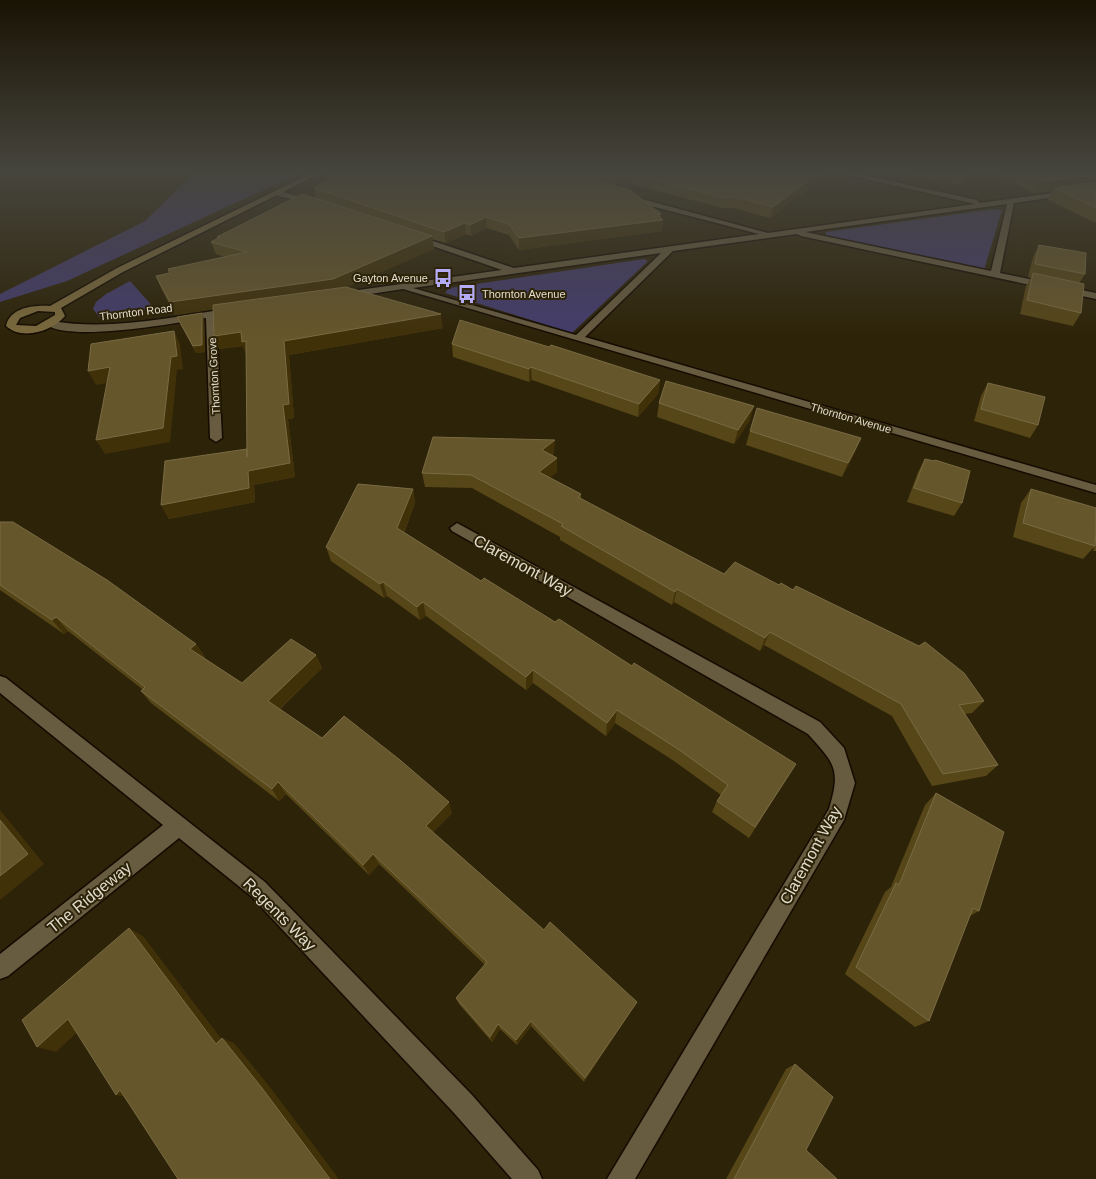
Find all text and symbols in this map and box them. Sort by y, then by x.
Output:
bus stop icon: Gayton Avenue [432,267,454,289]
place label: Gayton Avenue [353,272,428,284]
bus stop icon: Thornton Avenue [456,283,478,305]
place label: Thornton Avenue [482,288,566,300]
street label: Thornton Road [99,302,173,322]
street label: Thornton Grove [206,337,222,415]
street label: Thornton Avenue [809,401,893,435]
street label: Claremont Way [471,531,575,599]
street label: Claremont Way [776,803,844,907]
street label: The Ridgeway [44,859,134,936]
street label: Regents Way [240,875,319,954]

